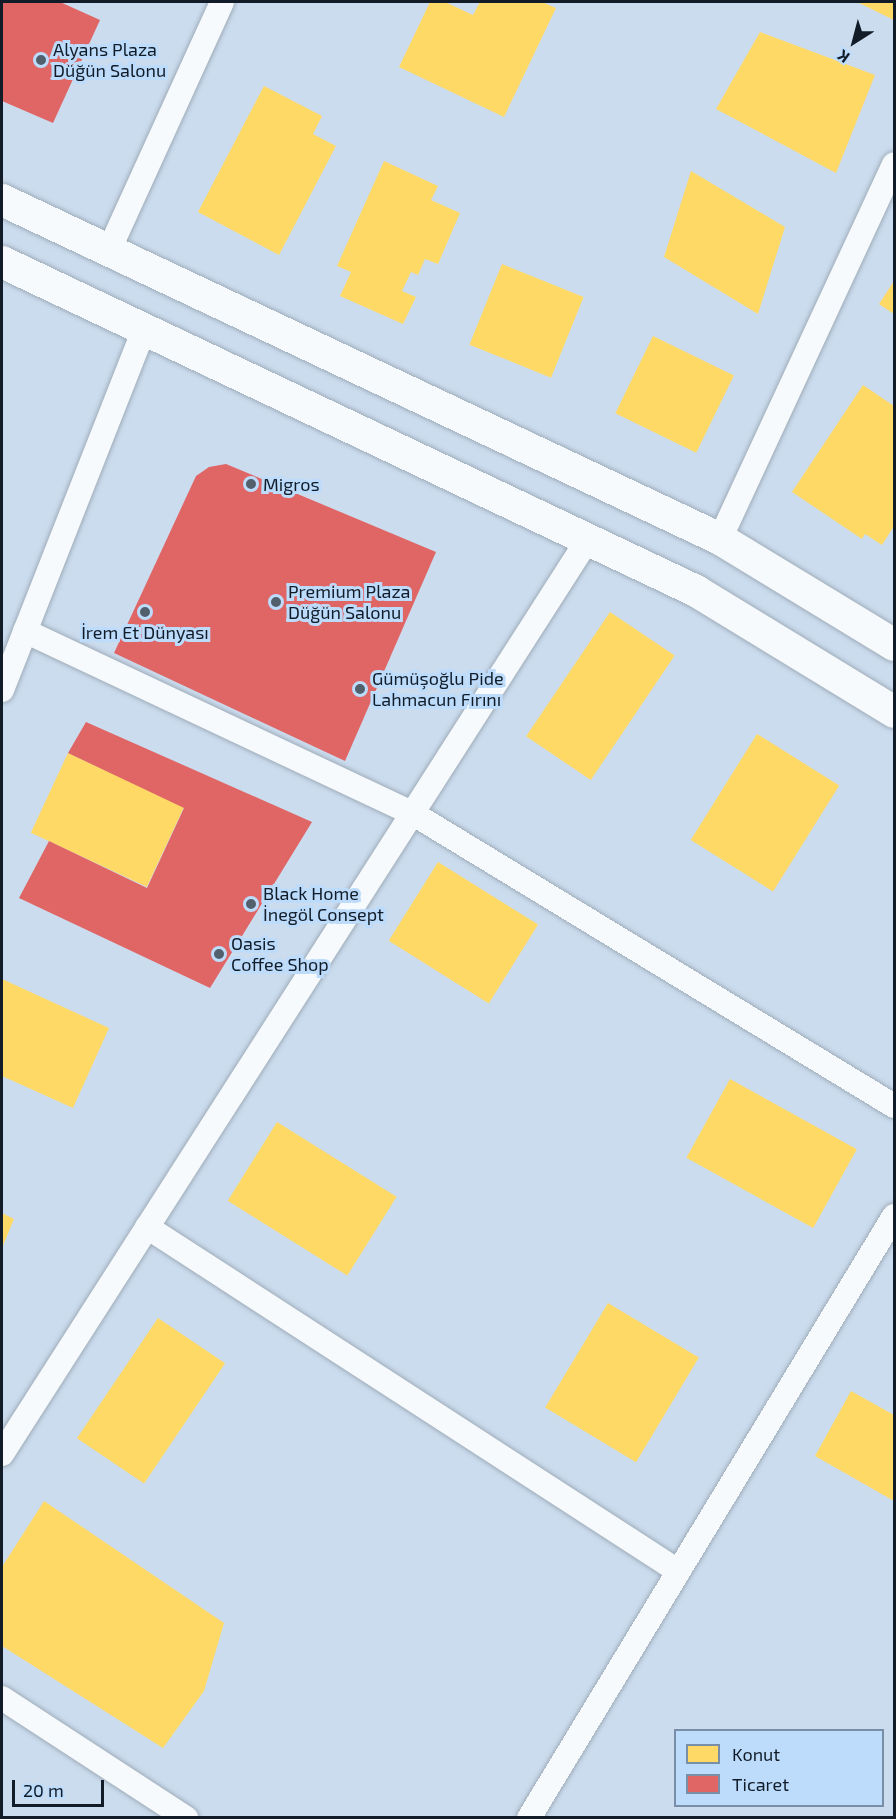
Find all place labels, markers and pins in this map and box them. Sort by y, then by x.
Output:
place label: Alyans Plaza Düğün Salonu [53,39,166,82]
marker: Alyans Plaza Düğün Salonu [34,53,48,67]
place label: Migros [263,473,320,495]
marker: Migros [244,477,258,491]
place label: Premium Plaza Düğün Salonu [288,581,410,624]
marker: Premium Plaza Düğün Salonu [269,595,283,609]
marker: İrem Et Dünyası [138,605,152,619]
place label: İrem Et Dünyası [81,621,209,643]
place label: Gümüşoğlu Pide Lahmacun Fırını [372,668,504,710]
marker: Gümüşoğlu Pide Lahmacun Fırını [353,682,367,696]
place label: Black Home İnegöl Consept [263,883,384,926]
marker: Black Home İnegöl Consept [244,897,258,911]
place label: Oasis Coffee Shop [231,933,329,976]
marker: Oasis Coffee Shop [212,947,226,961]

